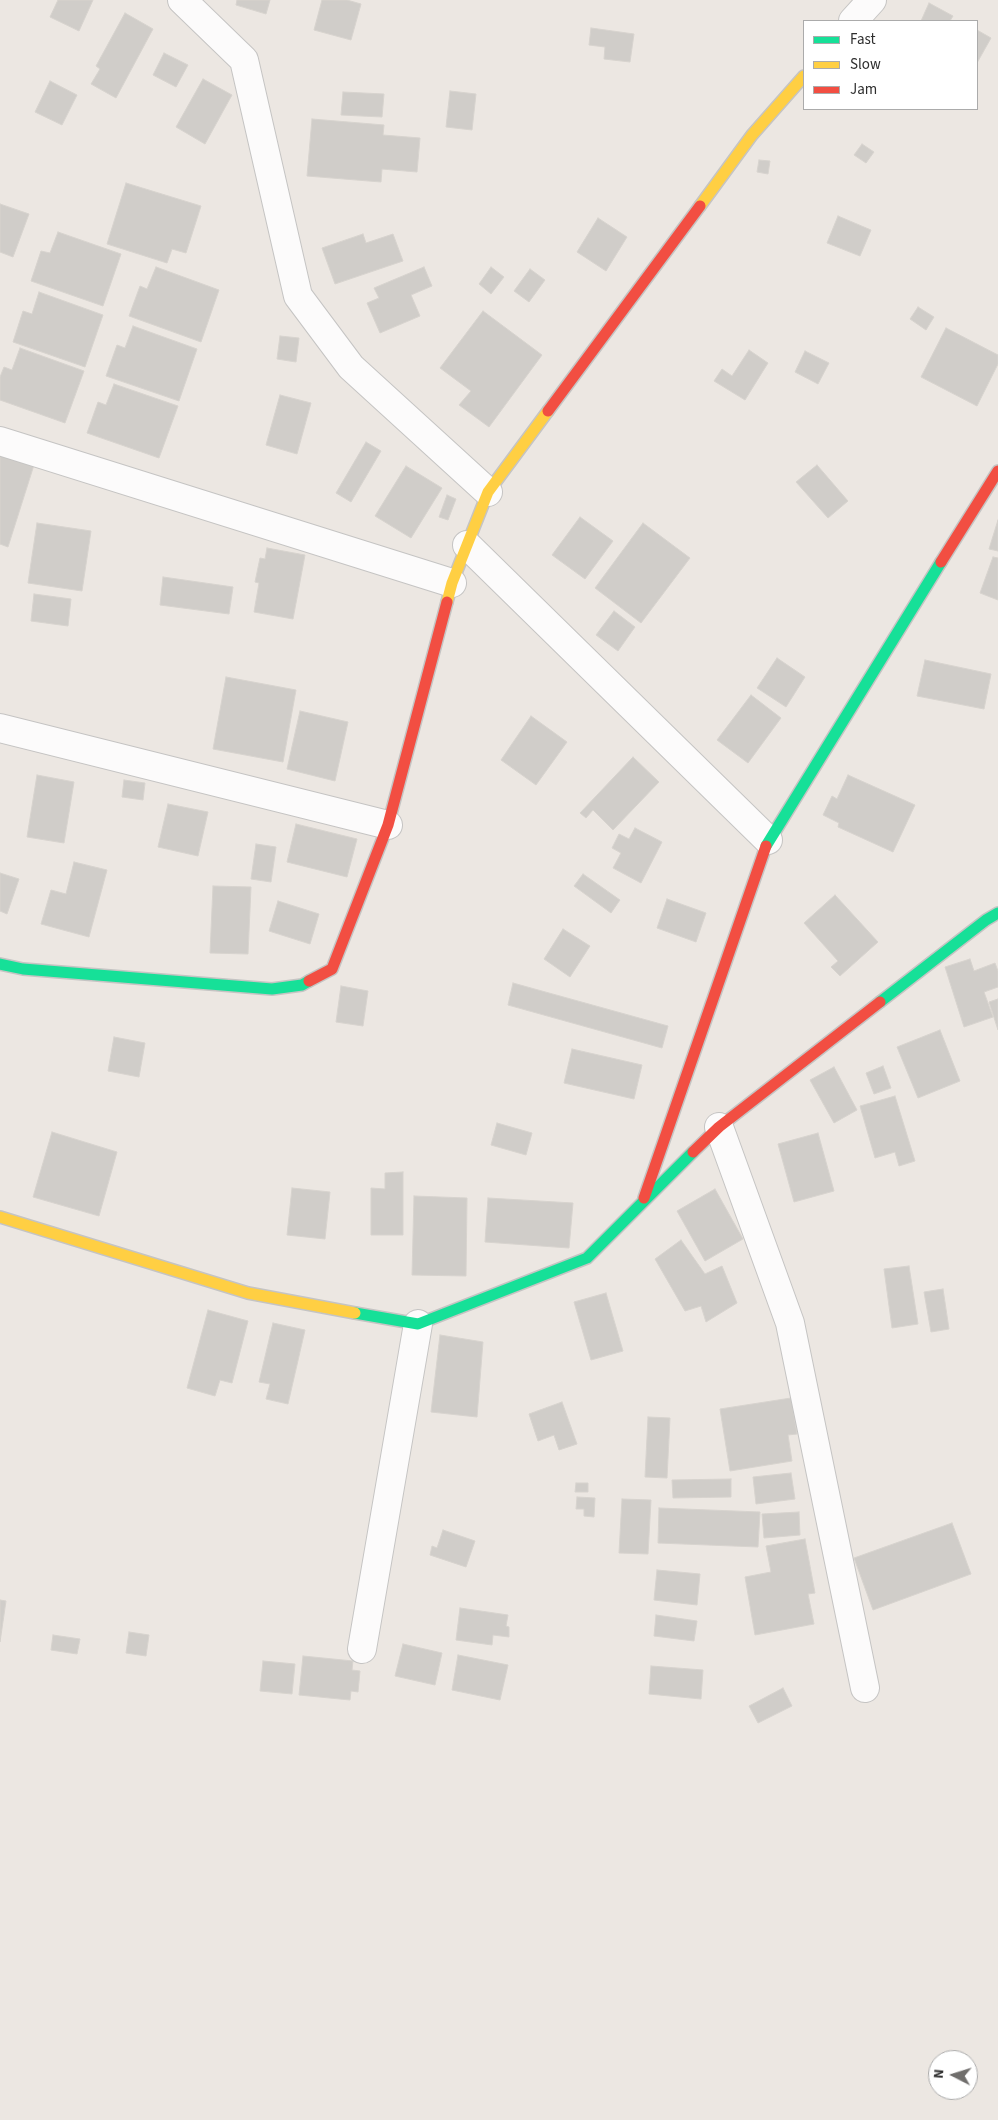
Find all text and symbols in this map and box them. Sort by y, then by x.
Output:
legend [803,20,978,110]
text: Fast [850,29,876,50]
text: Slow [850,54,881,75]
text: Jam [850,79,877,100]
north arrow [928,2050,978,2100]
text: N [929,2068,949,2079]

